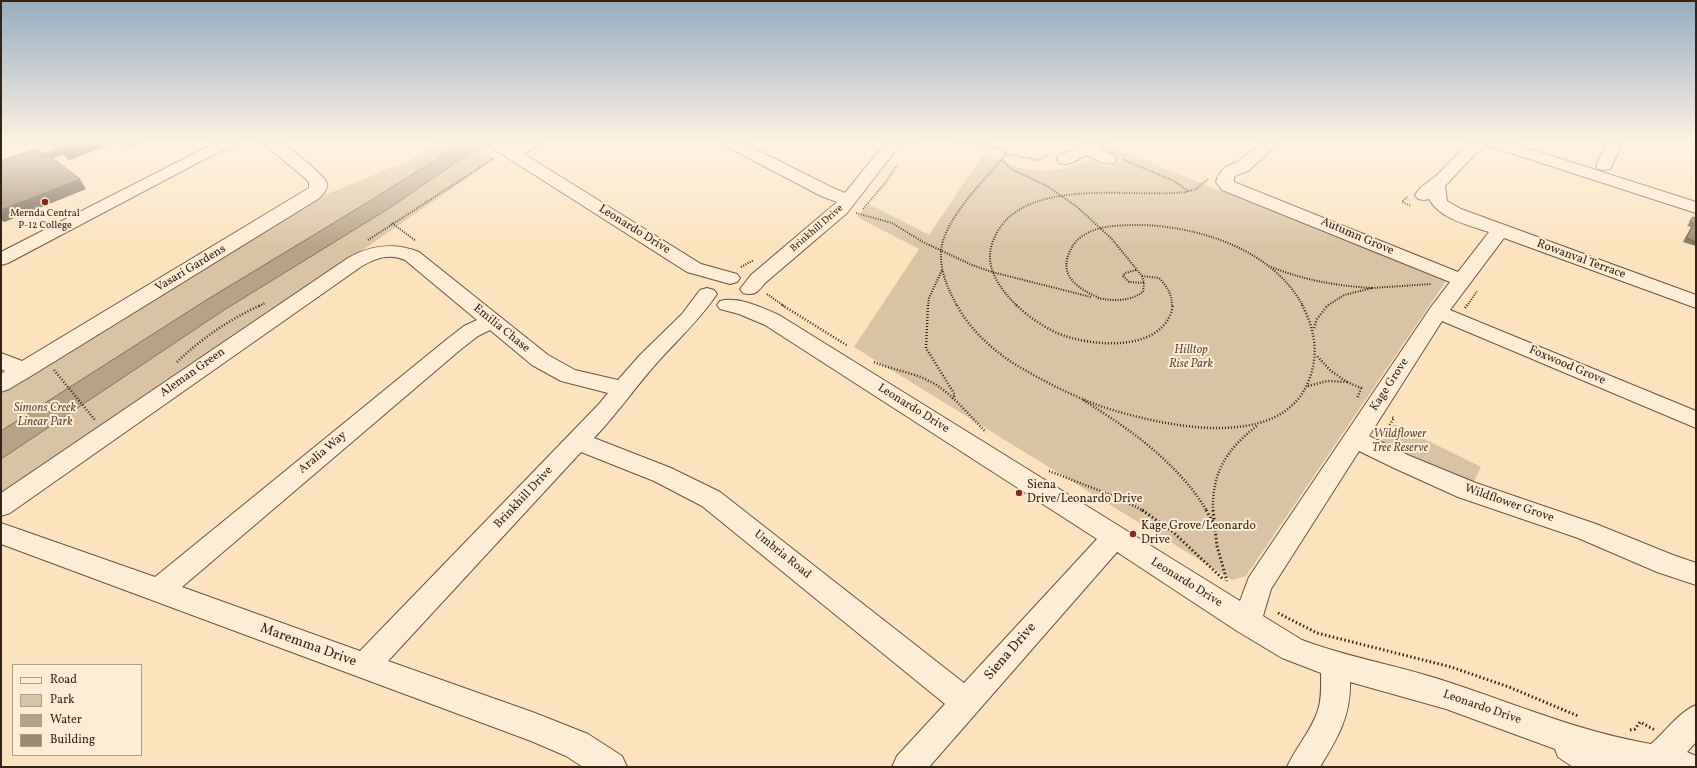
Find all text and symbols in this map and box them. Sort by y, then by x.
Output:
marker: Mernda Central P-12 College [40,197,50,207]
street label: Leonardo Drive [595,202,673,258]
street label: Brinkhill Drive [788,203,846,255]
place label: Mernda Central P-12 College [10,208,80,232]
street label: Autumn Grove [1318,215,1396,259]
street label: Rowanval Terrace [1535,237,1627,283]
street label: Vasari Gardens [153,242,229,296]
street label: Emilia Chase [470,302,532,356]
street label: Foxwood Grove [1527,343,1607,389]
park label: Hilltop Rise Park [1169,344,1213,372]
street label: Aleman Green [158,345,228,401]
street label: Kage Grove [1368,356,1412,414]
street label: Leonardo Drive [874,381,952,437]
park label: Simons Creek Linear Park [14,402,76,430]
park label: Wildflower Tree Reserve [1372,428,1428,456]
street label: Aralia Way [296,429,350,477]
street label: Brinkhill Drive [492,464,556,532]
place label: Siena Drive/Leonardo Drive [1027,479,1142,507]
street label: Wildflower Grove [1462,482,1556,526]
marker: Siena Drive/Leonardo Drive [1014,488,1024,498]
place label: Kage Grove/Leonardo Drive [1141,520,1256,548]
street label: Umbria Road [751,528,813,582]
marker: Kage Grove/Leonardo Drive [1128,529,1138,539]
street label: Leonardo Drive [1147,555,1225,611]
street label: Siena Drive [981,620,1041,684]
street label: Maremma Drive [258,621,358,671]
legend [12,664,142,756]
text: Road [50,672,77,688]
street label: Leonardo Drive [1441,688,1523,728]
text: Park [50,692,75,708]
text: Water [50,712,82,728]
text: Building [50,732,95,748]

